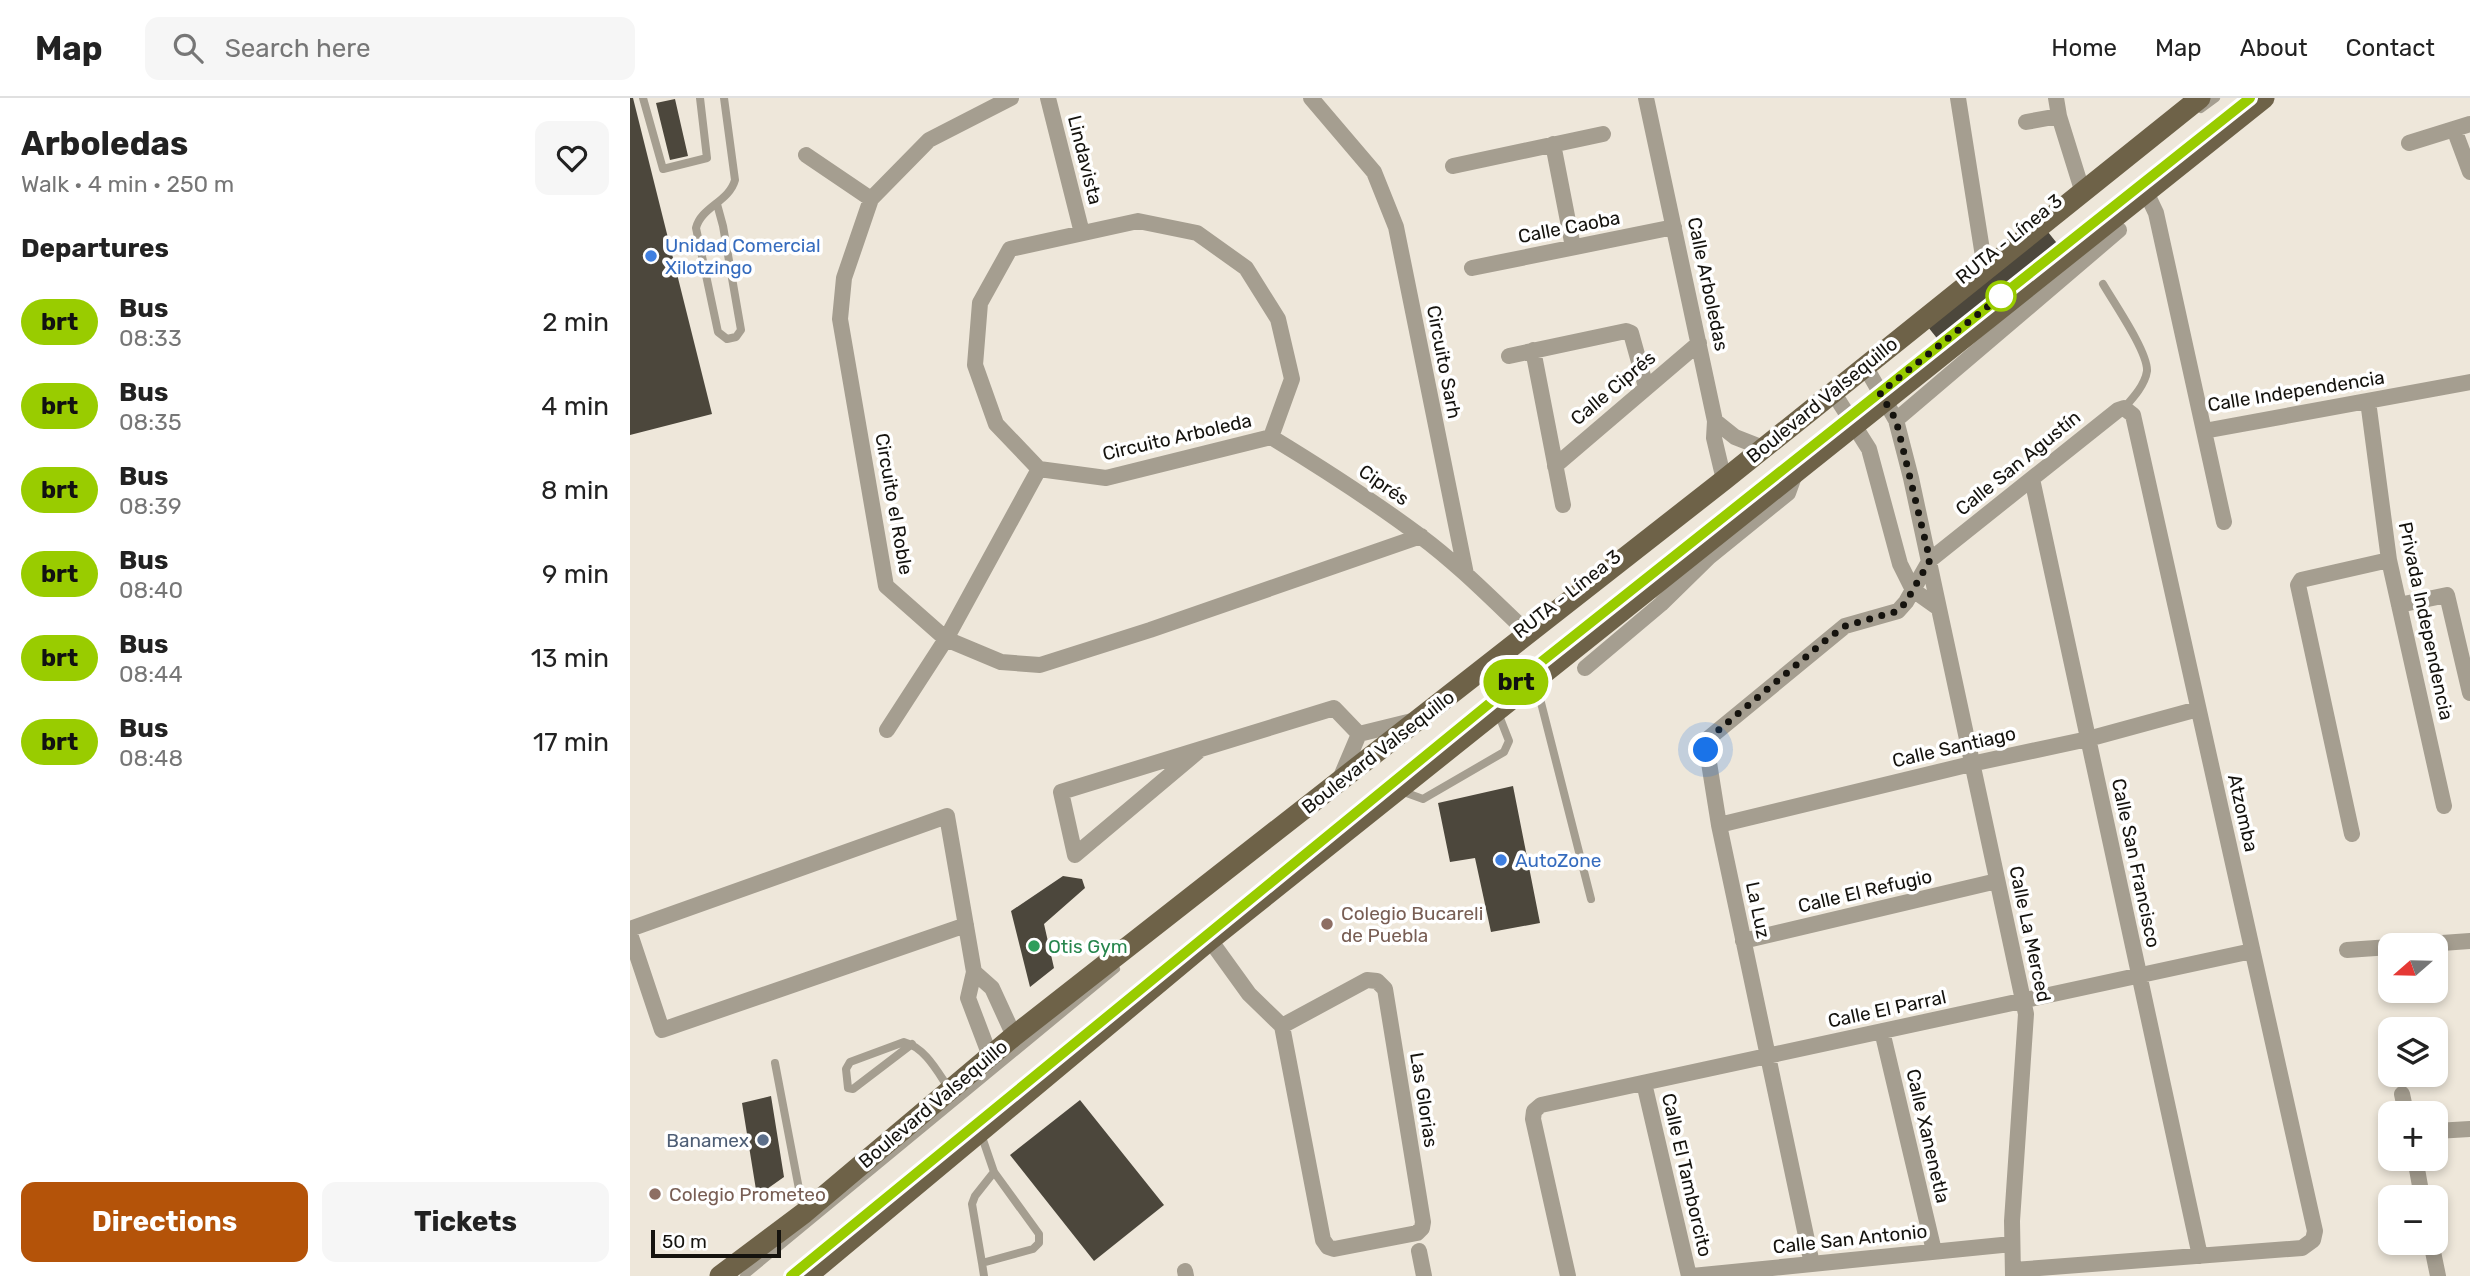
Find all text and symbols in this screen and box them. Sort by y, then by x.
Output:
search box [145,17,635,80]
text: Map [35,29,103,68]
icon: search [169,29,207,67]
text: Search here [225,33,370,64]
text: Home [2051,34,2117,62]
text: Map [2155,34,2202,62]
text: About [2240,34,2308,62]
text: Contact [2346,34,2435,62]
street label: Lindavista [1063,113,1107,207]
button: heart [535,121,609,195]
text: Arboledas [21,124,188,163]
text: Walk · 4 min · 250 m [21,170,234,198]
street label: RUTA - Línea 3 [1951,189,2067,289]
street label: Calle Caoba [1516,206,1622,248]
street label: Calle Arboledas [1683,215,1733,353]
text: Departures [21,233,169,264]
place label: Unidad Comercial Xilotzingo [665,234,821,279]
marker: Unidad Comercial Xilotzingo [643,248,659,264]
unlabelled marker [1986,281,2016,311]
text: Bus [119,293,168,324]
street label: Circuito Sarh [1422,303,1466,421]
text: 2 min [542,307,609,338]
text: brt [41,308,78,336]
text: 08:33 [119,324,182,352]
street label: Boulevard Valsequillo [1742,332,1902,468]
street label: Calle Ciprés [1566,346,1660,430]
street label: Calle Independencia [2206,366,2386,416]
text: Bus [119,377,168,408]
text: 4 min [541,391,609,422]
text: brt [41,392,78,420]
street label: Calle San Agustín [1951,406,2085,520]
text: 08:35 [119,408,182,436]
street label: Circuito Arboleda [1100,409,1254,465]
street label: Circuito el Roble [870,431,918,577]
street label: Ciprés [1354,460,1414,510]
text: Bus [119,461,168,492]
text: 8 min [541,475,609,506]
text: brt [41,476,78,504]
text: 08:39 [119,492,182,520]
street label: Privada Independencia [2394,520,2458,722]
text: Bus [119,545,168,576]
street label: RUTA - Línea 3 [1509,545,1625,643]
text: 9 min [542,559,609,590]
text: brt [41,560,78,588]
text: 08:40 [119,576,183,604]
text: Bus [119,629,168,660]
text: 13 min [531,643,609,674]
text: brt [41,644,78,672]
line badge: brt [1476,659,1556,705]
text: 08:44 [119,660,183,688]
text: brt [1497,668,1535,696]
street label: Boulevard Valsequillo [1297,685,1459,819]
text: Bus [119,713,168,744]
street label: Calle Santiago [1890,722,2018,772]
text: 17 min [533,727,609,758]
text: brt [41,728,78,756]
your location [1688,732,1723,767]
text: 08:48 [119,744,183,772]
street label: Atzomba [2223,772,2263,854]
street label: Calle San Francisco [2107,776,2165,950]
place label: AutoZone [1515,849,1601,872]
marker: AutoZone [1493,852,1509,868]
street label: Calle El Refugio [1796,864,1934,918]
street label: Calle La Merced [2004,864,2056,1004]
street label: La Luz [1741,880,1775,940]
place label: Colegio Bucareli de Puebla [1341,902,1483,947]
marker: Colegio Bucareli de Puebla [1319,916,1335,932]
north arrow [2378,933,2448,1003]
map controls [2378,933,2448,1255]
place label: Otis Gym [1048,935,1128,958]
marker: Otis Gym [1026,938,1042,954]
street label: Calle El Parral [1826,985,1948,1033]
button: layers [2378,1017,2448,1087]
street label: Boulevard Valsequillo [854,1035,1012,1173]
street label: Las Glorias [1405,1051,1443,1149]
street label: Calle Xanenetla [1901,1067,1955,1205]
street label: Calle El Tamborcito [1657,1091,1717,1259]
button: + [2378,1101,2448,1171]
place label: Banamex [666,1129,749,1152]
marker: Banamex [755,1132,771,1148]
button: Directions [21,1182,308,1262]
button: Tickets [322,1182,609,1262]
place label: Colegio Prometeo [669,1183,826,1206]
button: − [2378,1185,2448,1255]
marker: Colegio Prometeo [647,1186,663,1202]
street label: Calle San Antonio [1772,1219,1928,1259]
scale bar [651,1227,780,1259]
text: 50 m [662,1230,707,1253]

